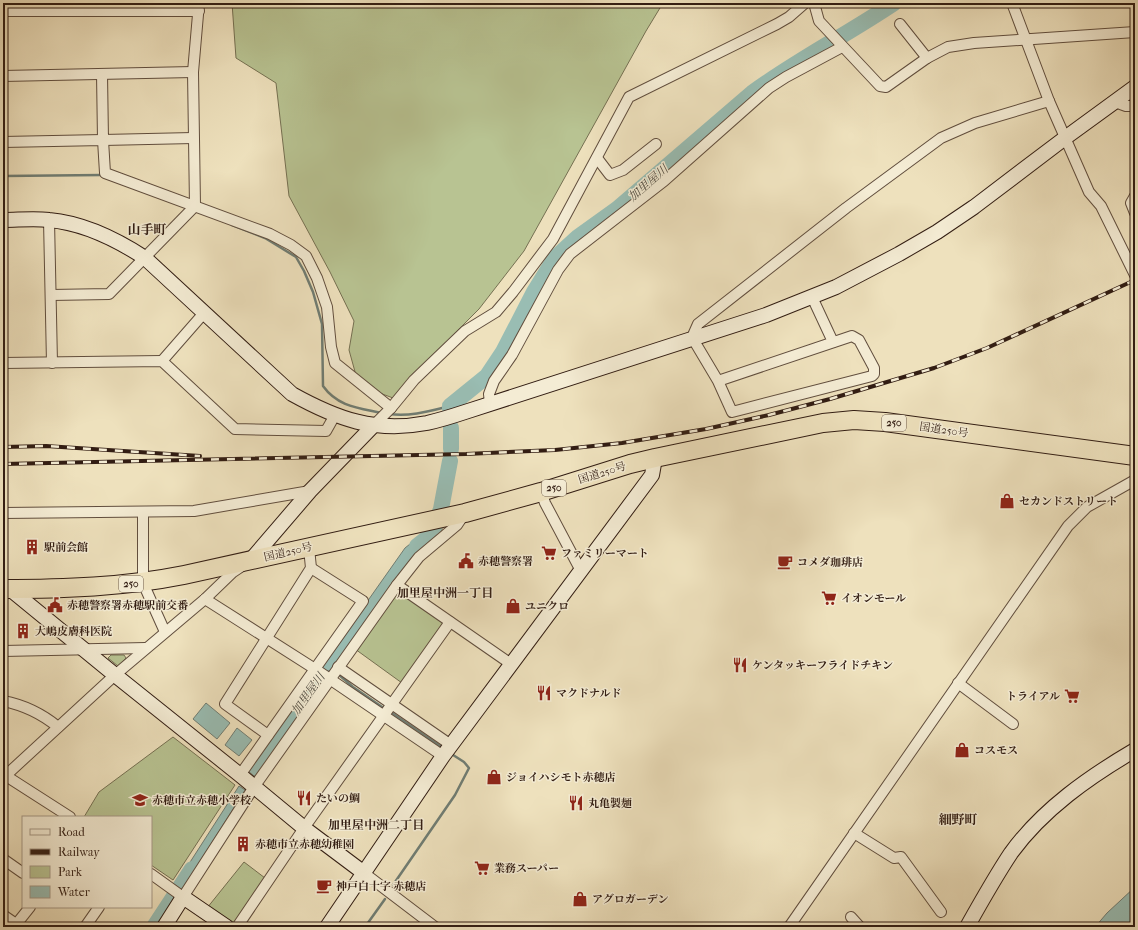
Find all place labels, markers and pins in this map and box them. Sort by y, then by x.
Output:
shop icon: セカンドストリート [998,492,1016,510]
place label: セカンドストリート [1019,495,1118,508]
building icon: 駅前会館 [23,538,41,556]
place label: 駅前会館 [44,541,88,554]
supermarket icon: ファミリーマート [540,544,558,562]
place label: ファミリーマート [561,547,649,560]
public building icon: 赤穂警察署 [457,552,475,570]
cafe icon: コメダ珈琲店 [776,553,794,571]
place label: 赤穂警察署 [478,555,533,568]
place label: コメダ珈琲店 [797,556,863,569]
supermarket icon: イオンモール [820,589,838,607]
place label: イオンモール [841,592,906,605]
public building icon: 赤穂警察署赤穂駅前交番 [46,596,64,614]
shop icon: ユニクロ [504,597,522,615]
place label: 赤穂警察署赤穂駅前交番 [67,599,189,612]
place label: ユニクロ [525,600,569,613]
building icon: 大嶋皮膚科医院 [14,622,32,640]
place label: 大嶋皮膚科医院 [35,625,112,638]
restaurant icon: ケンタッキーフライドチキン [731,656,749,674]
place label: ケンタッキーフライドチキン [752,659,893,672]
restaurant icon: マクドナルド [535,684,553,702]
place label: マクドナルド [556,687,621,700]
supermarket icon: トライアル [1063,687,1081,705]
place label: トライアル [1006,690,1060,703]
shop icon: コスモス [953,741,971,759]
place label: コスモス [974,744,1018,757]
shop icon: ジョイハシモト赤穂店 [485,768,503,786]
place label: ジョイハシモト赤穂店 [506,771,616,784]
restaurant icon: たいの鯛 [295,789,313,807]
school or university icon: 赤穂市立赤穂小学校 [131,791,149,809]
place label: たいの鯛 [316,792,360,805]
place label: 赤穂市立赤穂小学校 [152,794,251,807]
restaurant icon: 丸亀製麺 [567,794,585,812]
place label: 丸亀製麺 [588,797,632,810]
building icon: 赤穂市立赤穂幼稚園 [234,835,252,853]
place label: 赤穂市立赤穂幼稚園 [255,838,354,851]
supermarket icon: 業務スーパー [473,859,491,877]
place label: 業務スーパー [494,862,559,875]
cafe icon: 神戸白十字 赤穂店 [315,877,333,895]
place label: 神戸白十字 赤穂店 [336,880,426,893]
shop icon: アグロガーデン [571,890,589,908]
place label: アグロガーデン [592,893,668,906]

